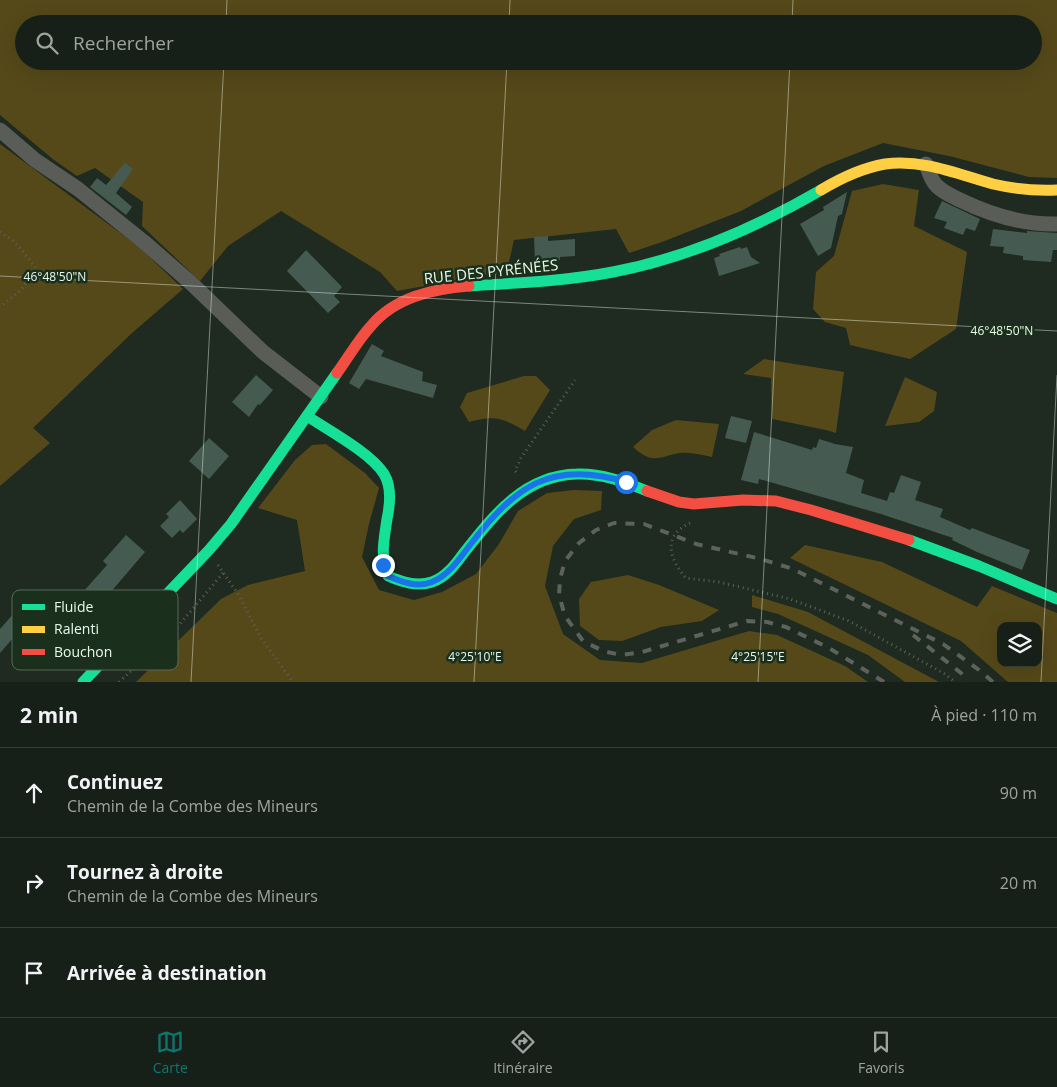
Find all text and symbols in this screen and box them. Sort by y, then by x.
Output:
search box [15,15,1042,70]
icon: search [33,29,61,57]
text: Rechercher [73,30,174,56]
street label: RUE DES PYRÉNÉES [423,254,559,288]
text: 46°48'50"N [24,268,86,285]
text: 46°48'50"N [971,322,1033,339]
route start [615,471,638,494]
route end [372,554,395,577]
legend [12,590,178,670]
text: Fluide [54,597,93,616]
text: Ralenti [54,619,99,638]
map controls [997,622,1042,667]
button: layers [997,622,1042,667]
text: Bouchon [54,642,112,661]
text: 4°25'10"E [448,648,502,665]
text: 4°25'15"E [731,648,785,665]
text: 2 min [20,701,78,729]
text: À pied · 110 m [931,704,1037,726]
text: Continuez [67,769,163,795]
icon: ahead [20,779,48,807]
text: 90 m [1000,782,1037,804]
text: Chemin de la Combe des Mineurs [67,795,318,817]
text: Tournez à droite [67,859,223,885]
icon: right [20,869,48,897]
text: 20 m [1000,872,1037,894]
text: Chemin de la Combe des Mineurs [67,885,318,907]
icon: arrive [20,959,48,987]
text: Arrivée à destination [67,960,267,986]
tab: Carte [153,1028,188,1077]
tab: Itinéraire [493,1028,553,1077]
tab: Favoris [858,1028,904,1077]

